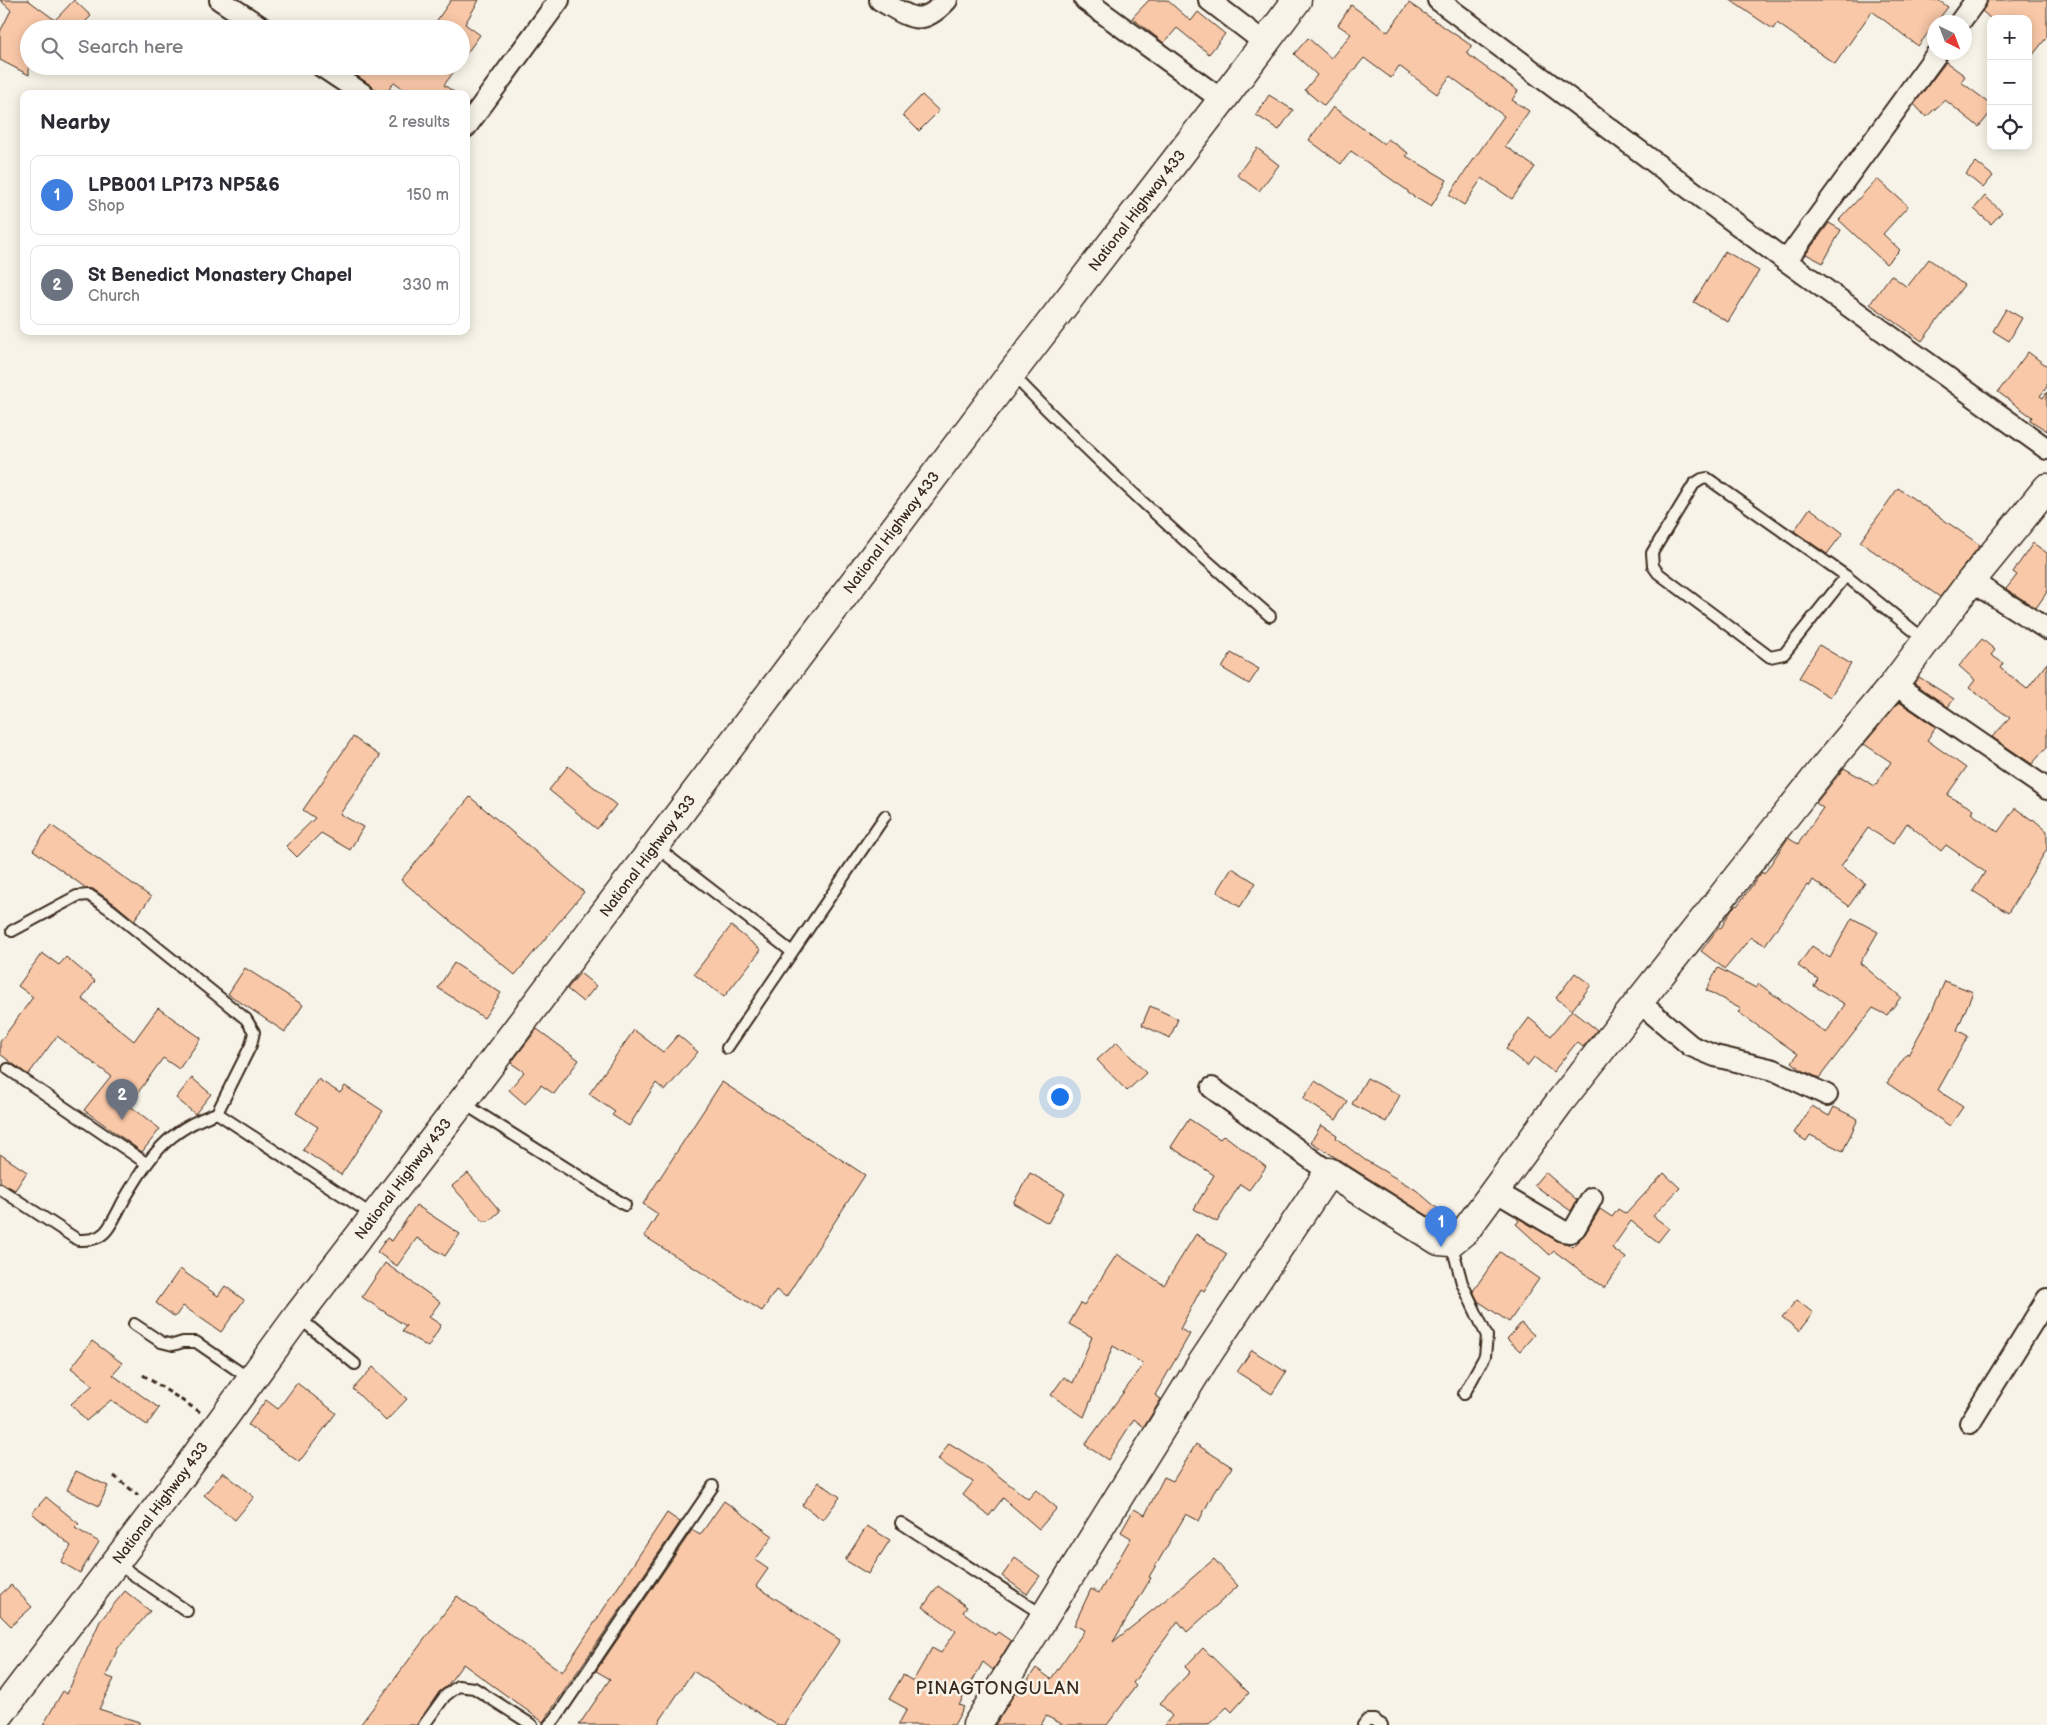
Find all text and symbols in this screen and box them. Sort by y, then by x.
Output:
north arrow [1927,15,1972,60]
map controls [1987,15,2032,150]
button: + [1987,15,2032,60]
search box [20,20,470,75]
icon: search [38,34,66,62]
text: Search here [78,36,183,59]
button: − [1987,60,2032,105]
button: locate [1987,105,2032,150]
text: Nearby [40,110,110,135]
text: 2 results [388,113,450,132]
street label: National Highway 433 [1084,146,1190,275]
text: LPB001 LP173 NP5&6 [88,174,280,197]
text: 1 [54,186,60,205]
text: 150 m [407,186,449,205]
text: Shop [88,197,125,216]
text: St Benedict Monastery Chapel [88,264,352,287]
text: 2 [52,276,62,295]
text: 330 m [402,276,449,295]
text: Church [88,287,140,306]
street label: National Highway 433 [839,468,944,597]
street label: National Highway 433 [595,791,700,921]
pin: 2 [106,1079,138,1120]
your location [1047,1084,1073,1110]
street label: National Highway 433 [350,1114,456,1243]
pin: 1 [1425,1206,1457,1247]
street label: National Highway 433 [108,1438,212,1568]
district label: PINAGTONGULAN [915,1678,1081,1699]

